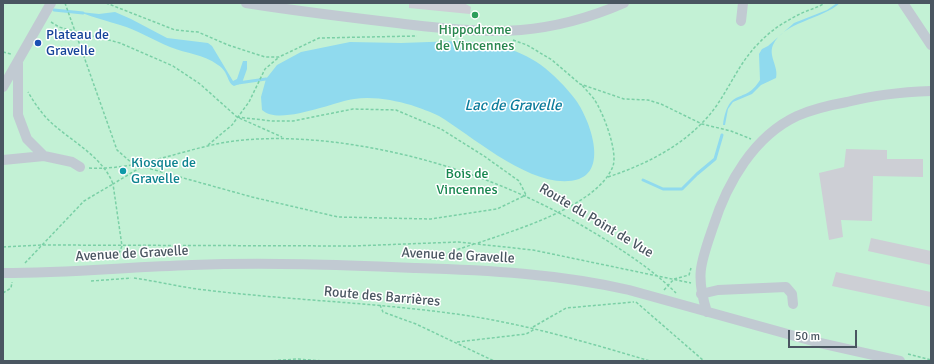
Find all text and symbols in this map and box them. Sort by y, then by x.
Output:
marker: Hippodrome de Vincennes [470,10,480,20]
place label: Hippodrome de Vincennes [436,22,514,54]
place label: Plateau de Gravelle [46,27,109,60]
marker: Plateau de Gravelle [33,38,43,48]
water label: Lac de Gravelle [465,97,561,115]
place label: Kiosque de Gravelle [131,155,196,188]
marker: Kiosque de Gravelle [118,166,128,176]
park label: Bois de Vincennes [436,166,498,198]
street label: Route du Point de Vue [536,180,656,262]
street label: Avenue de Gravelle [75,243,189,265]
street label: Avenue de Gravelle [401,245,515,267]
street label: Route des Barrières [323,284,441,310]
scale bar [790,322,859,348]
text: 50 m [795,329,820,344]

